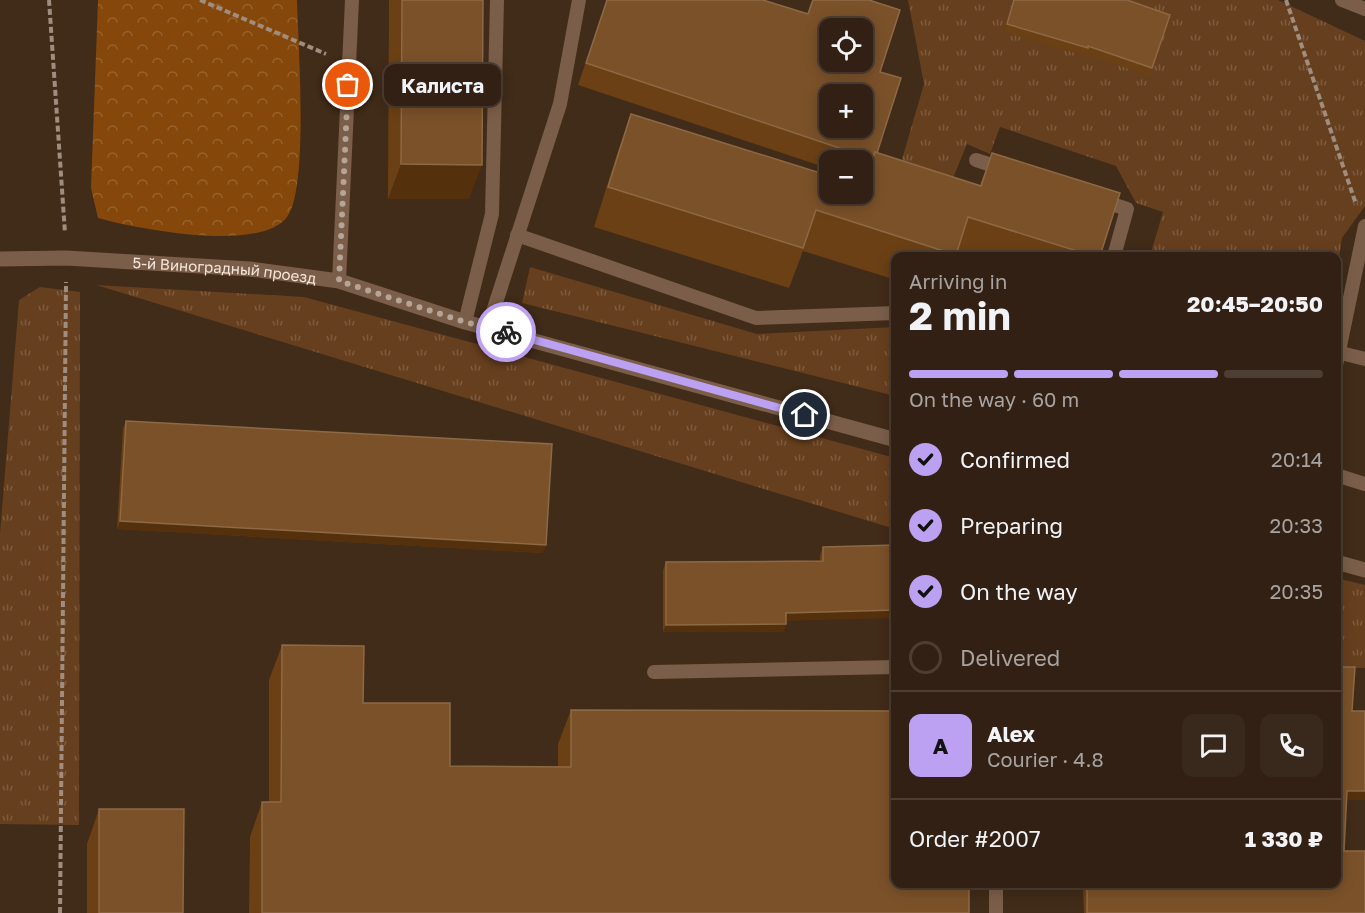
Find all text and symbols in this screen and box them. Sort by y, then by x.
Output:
map controls [819,18,873,204]
button: locate [819,18,873,72]
pin [322,59,373,110]
callout: Калиста [384,64,501,106]
icon: bag [331,68,364,101]
text: Калиста [401,73,484,97]
button: + [819,84,873,138]
button: − [819,150,873,204]
street label: 5-й Виноградный проезд [132,253,317,287]
text: Arriving in [909,269,1007,293]
text: 20:45–20:50 [1187,290,1323,317]
text: 2 min [909,292,1011,339]
courier [476,302,536,362]
icon: bike [490,316,523,349]
text: On the way · 60 m [909,387,1079,411]
pin [779,389,830,440]
icon: home [788,398,821,431]
icon: check [909,443,942,476]
text: Confirmed [960,446,1070,473]
text: 20:14 [1271,447,1323,471]
icon: check [909,509,942,542]
text: Preparing [960,512,1063,539]
text: 20:33 [1270,513,1323,537]
icon: check [909,575,942,608]
text: On the way [960,578,1078,605]
text: 20:35 [1270,579,1323,603]
text: Delivered [960,644,1060,671]
button: chat [1182,714,1245,777]
button: phone [1260,714,1323,777]
text: Alex [987,720,1035,747]
text: A [933,732,948,759]
text: Courier · 4.8 [987,747,1104,771]
text: Order #2007 [909,825,1041,852]
text: 1 330 ₽ [1245,825,1323,852]

